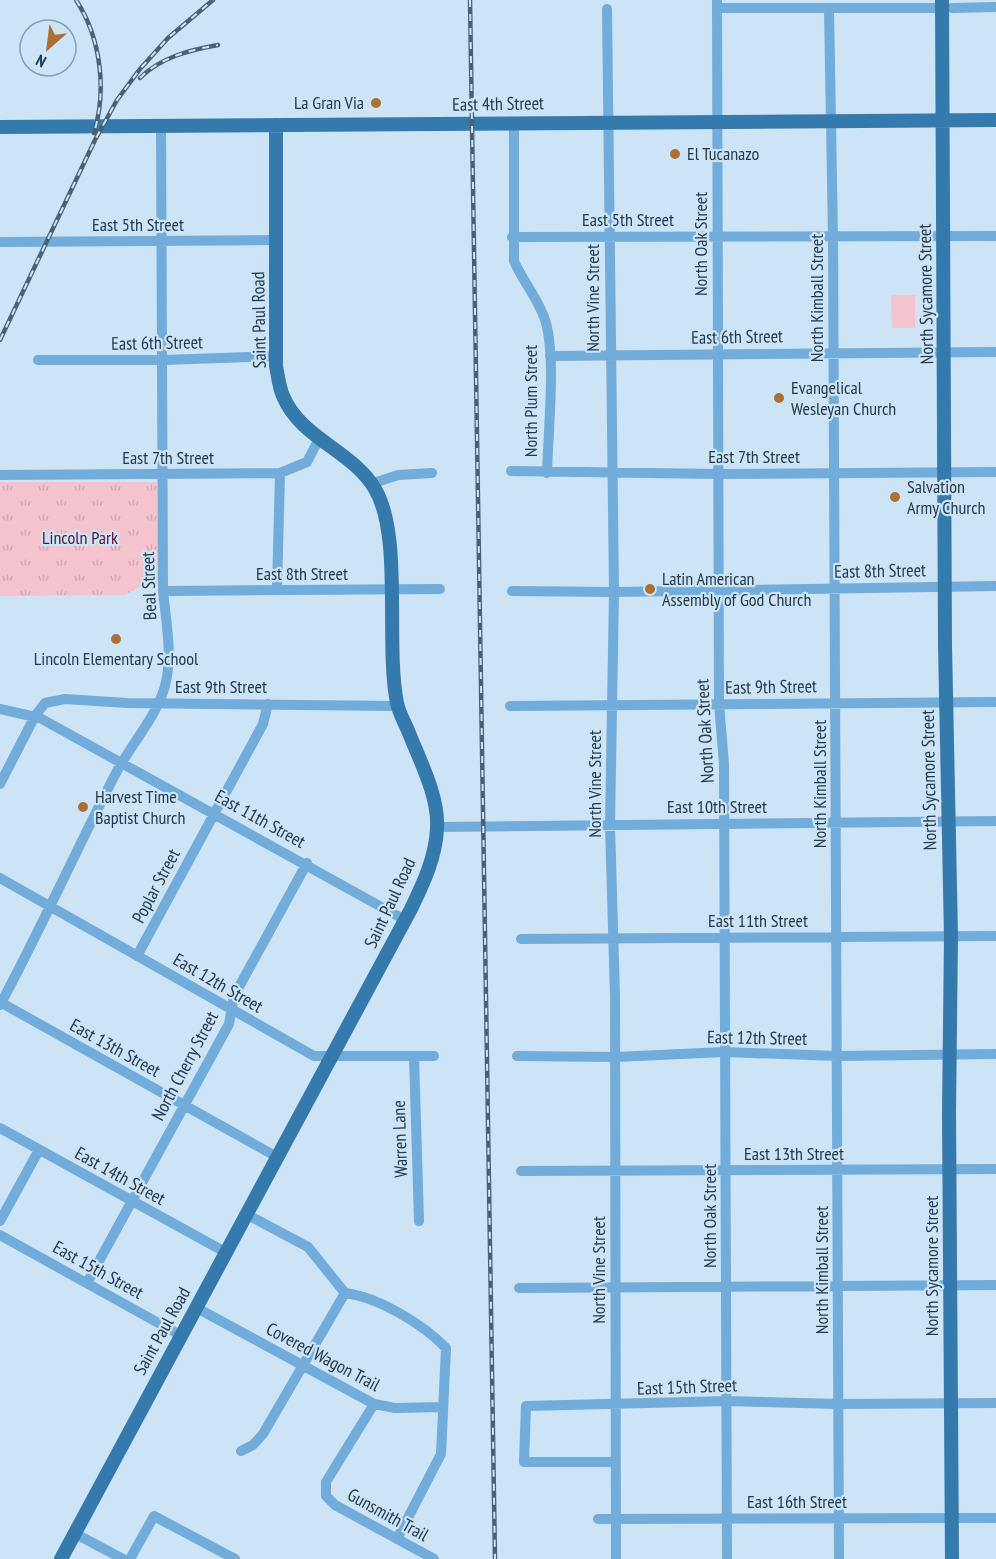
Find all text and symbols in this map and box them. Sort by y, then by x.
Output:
north arrow [18,18,78,78]
text: N [32,50,49,72]
place label: La Gran Via [294,91,364,114]
street label: East 4th Street [452,91,544,116]
marker: La Gran Via [369,96,383,110]
place label: El Tucanazo [687,142,760,165]
marker: El Tucanazo [668,147,682,161]
street label: North Oak Street [689,192,712,296]
street label: East 5th Street [582,208,674,231]
street label: East 5th Street [92,213,184,236]
street label: North Sycamore Street [913,224,938,364]
street label: North Kimball Street [805,234,828,362]
street label: North Vine Street [581,244,604,352]
street label: Saint Paul Road [246,271,271,369]
street label: East 6th Street [691,324,783,349]
street label: East 6th Street [111,330,203,355]
street label: North Plum Street [519,345,542,457]
place label: Evangelical Wesleyan Church [791,376,896,420]
marker: Evangelical Wesleyan Church [772,391,786,405]
street label: East 7th Street [708,445,800,468]
street label: East 7th Street [122,446,214,469]
place label: Salvation Army Church [907,475,985,519]
marker: Salvation Army Church [888,490,902,504]
park label: Lincoln Park [42,526,118,549]
street label: Beal Street [136,551,161,621]
street label: East 8th Street [834,558,926,583]
street label: East 8th Street [256,562,348,585]
place label: Latin American Assembly of God Church [662,567,811,611]
marker: Latin American Assembly of God Church [643,582,657,596]
marker: Lincoln Elementary School [109,632,123,646]
place label: Lincoln Elementary School [34,647,199,670]
street label: East 9th Street [725,674,817,699]
street label: East 9th Street [175,675,267,698]
street label: North Oak Street [690,678,719,784]
street label: North Sycamore Street [916,710,941,850]
street label: North Kimball Street [808,720,831,848]
street label: North Vine Street [583,730,606,838]
street label: East 11th Street [211,784,310,853]
place label: Harvest Time Baptist Church [95,785,185,829]
street label: East 10th Street [667,795,767,818]
marker: Harvest Time Baptist Church [76,800,90,814]
street label: Poplar Street [126,845,185,927]
street label: Saint Paul Road [359,854,420,952]
street label: East 11th Street [708,909,808,932]
street label: East 12th Street [169,948,267,1018]
street label: North Cherry Street [146,1007,223,1124]
street label: East 13th Street [66,1013,165,1082]
street label: East 12th Street [707,1025,807,1050]
street label: Warren Lane [387,1100,412,1178]
street label: East 14th Street [71,1141,170,1210]
street label: East 13th Street [744,1142,844,1165]
street label: North Oak Street [698,1164,721,1268]
street label: North Sycamore Street [920,1196,943,1336]
street label: North Kimball Street [810,1206,833,1334]
street label: North Vine Street [587,1216,610,1324]
street label: East 15th Street [49,1235,148,1304]
street label: Saint Paul Road [128,1283,195,1379]
street label: Covered Wagon Trail [262,1317,385,1397]
street label: East 15th Street [637,1373,737,1400]
street label: Gunsmith Trail [344,1483,434,1547]
street label: East 16th Street [747,1490,847,1513]

